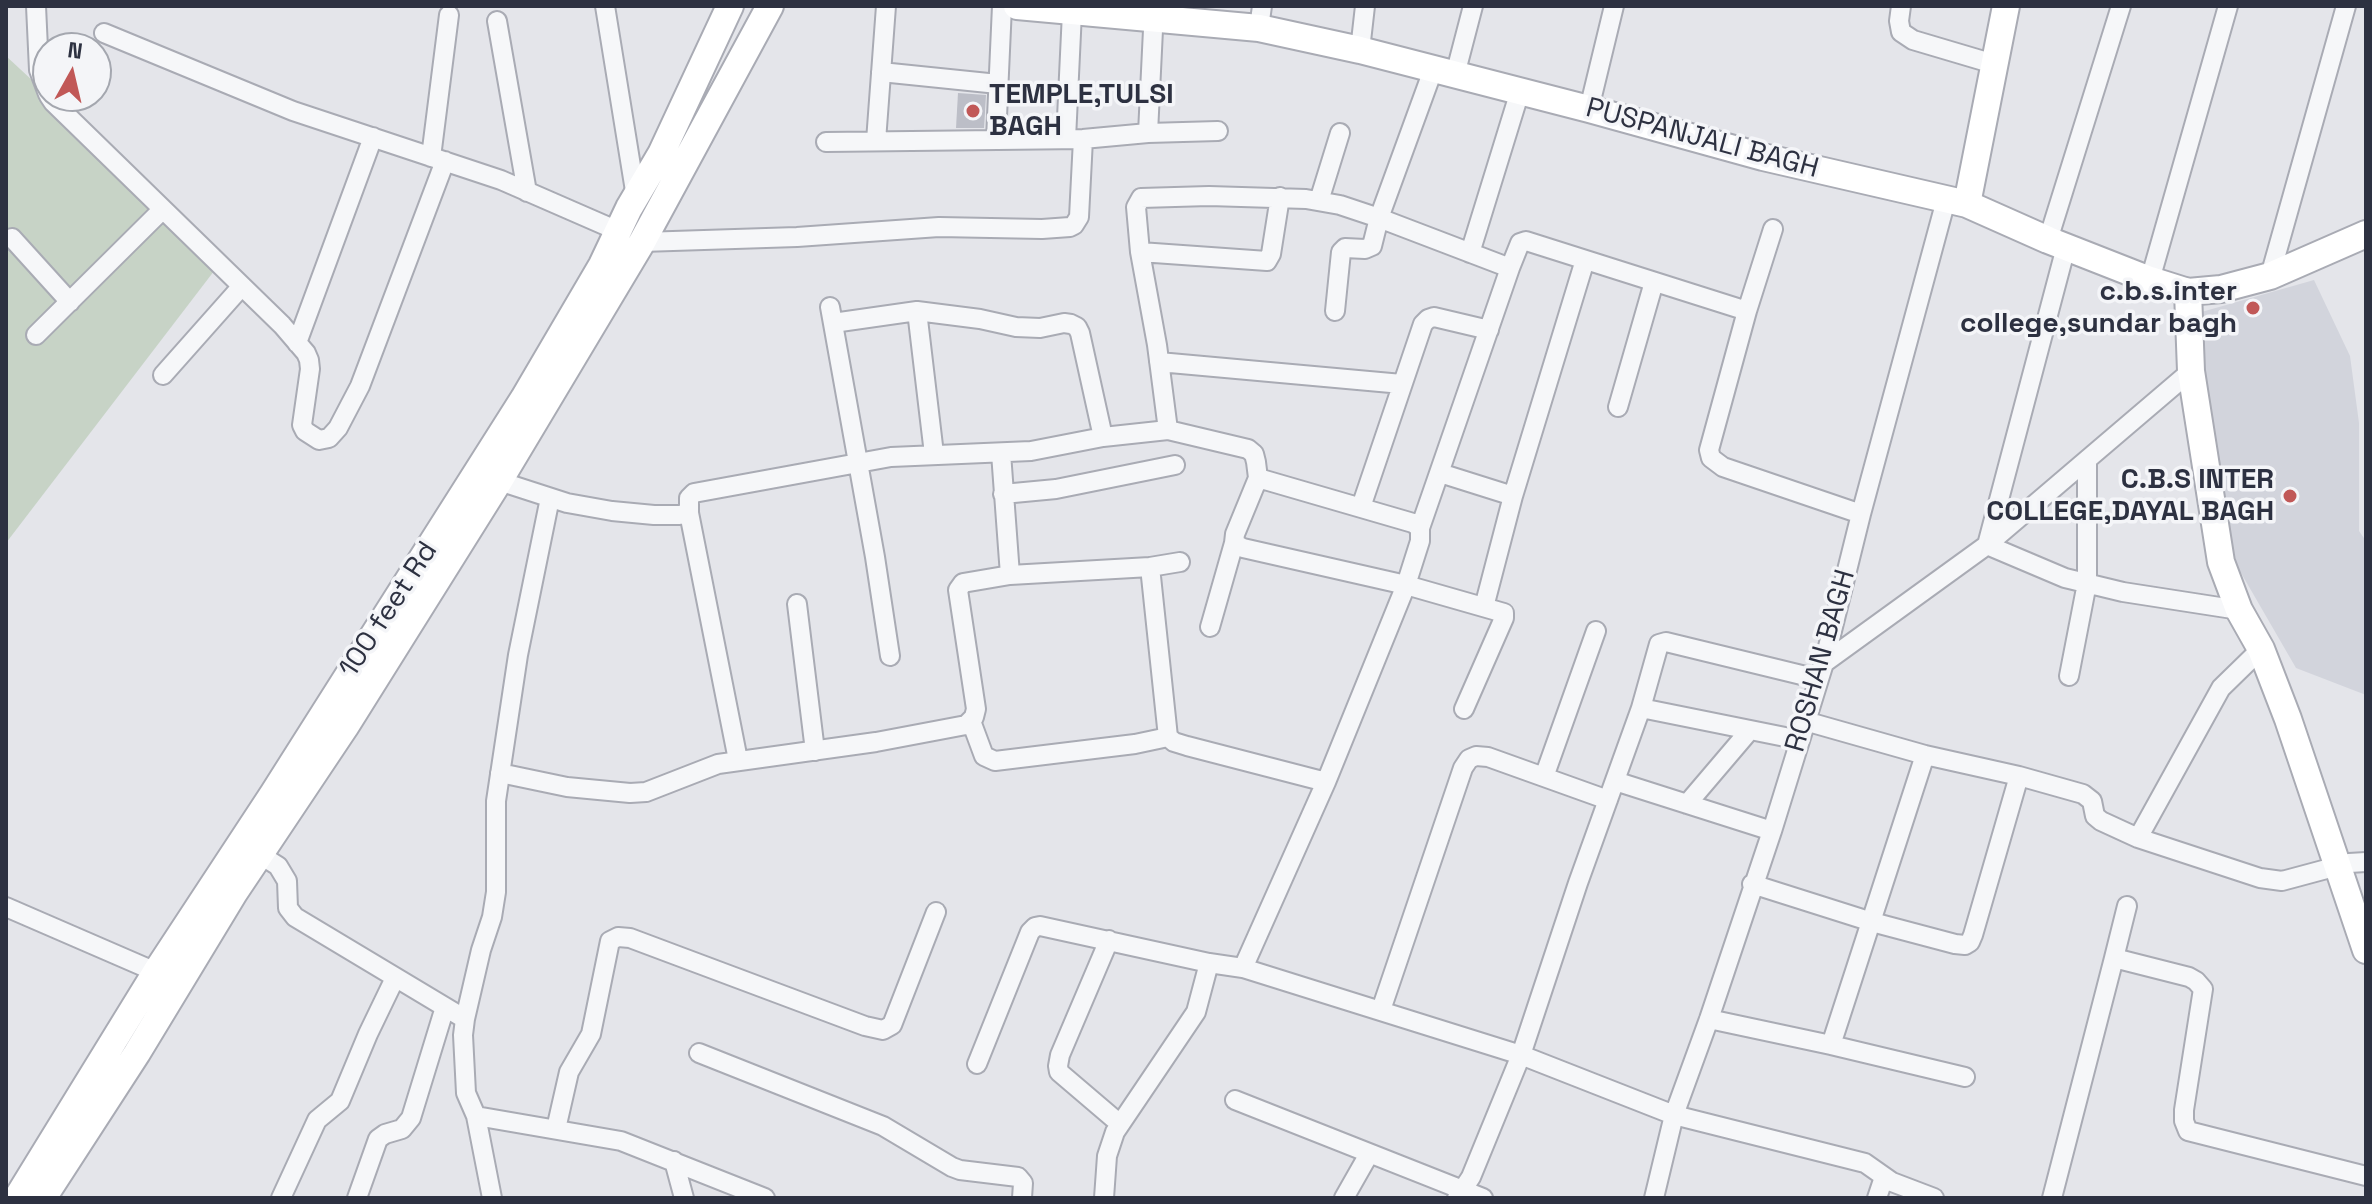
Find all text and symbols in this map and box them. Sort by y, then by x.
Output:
north arrow [32,32,112,112]
text: N [66,35,84,65]
place label: TEMPLE,TULSI BAGH [989,78,1174,144]
street label: PUSPANJALI BAGH [1582,92,1822,186]
marker: TEMPLE,TULSI BAGH [964,102,982,120]
place label: c.b.s.inter college,sundar bagh [1960,275,2237,341]
marker: c.b.s.inter college,sundar bagh [2244,299,2262,317]
place label: C.B.S INTER COLLEGE,DAYAL BAGH [1986,463,2274,529]
marker: C.B.S INTER COLLEGE,DAYAL BAGH [2281,487,2299,505]
street label: 100 feet Rd [333,536,445,684]
street label: ROSHAN BAGH [1779,566,1863,756]

